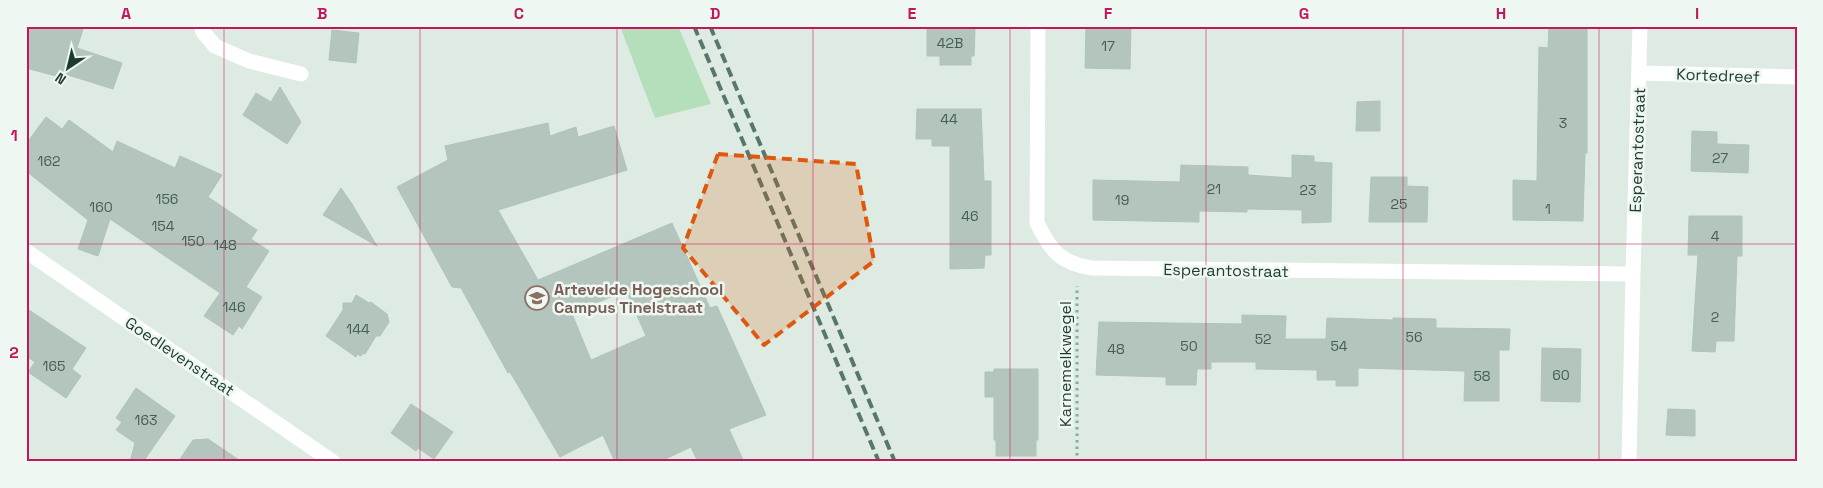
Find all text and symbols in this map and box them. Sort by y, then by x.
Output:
text: A [121,3,131,24]
text: B [317,3,327,24]
text: C [514,3,524,24]
text: D [710,3,720,24]
text: E [908,3,917,24]
text: F [1104,3,1113,24]
text: G [1299,3,1309,24]
text: H [1496,3,1506,24]
text: I [1695,3,1699,24]
house number: 42B [937,34,963,52]
house number: 17 [1101,37,1115,55]
north arrow [42,42,92,92]
street label: Kortedreef [1676,64,1760,87]
text: N [52,69,70,89]
street label: Esperantostraat [1625,87,1650,213]
house number: 44 [940,110,958,128]
house number: 3 [1559,114,1567,132]
text: 1 [10,125,18,146]
house number: 27 [1712,149,1728,167]
house number: 162 [38,152,60,170]
house number: 21 [1207,180,1221,198]
house number: 23 [1300,181,1316,199]
house number: 156 [156,190,178,208]
house number: 19 [1115,191,1129,209]
house number: 25 [1391,195,1407,213]
house number: 160 [89,198,113,216]
house number: 1 [1545,200,1551,218]
house number: 46 [961,207,979,225]
house number: 154 [152,217,175,235]
house number: 4 [1711,227,1720,245]
house number: 150 [181,232,205,250]
house number: 148 [213,236,237,254]
street label: Esperantostraat [1163,259,1289,282]
place label: Artevelde Hogeschool Campus Tinelstraat [554,279,723,318]
school or university icon: Artevelde Hogeschool Campus Tinelstraat [524,285,550,311]
house number: 146 [222,298,246,316]
street label: Karnemelkwegel [1055,301,1076,427]
house number: 2 [1711,308,1719,326]
street label: Goedlevenstraat [121,312,238,401]
house number: 144 [346,320,370,338]
house number: 56 [1406,328,1422,346]
house number: 52 [1255,330,1271,348]
house number: 50 [1180,337,1198,355]
house number: 54 [1330,337,1348,355]
house number: 48 [1107,340,1125,358]
text: 2 [9,342,19,363]
house number: 165 [43,357,65,375]
house number: 60 [1552,366,1570,384]
house number: 58 [1473,367,1491,385]
house number: 163 [135,411,157,429]

